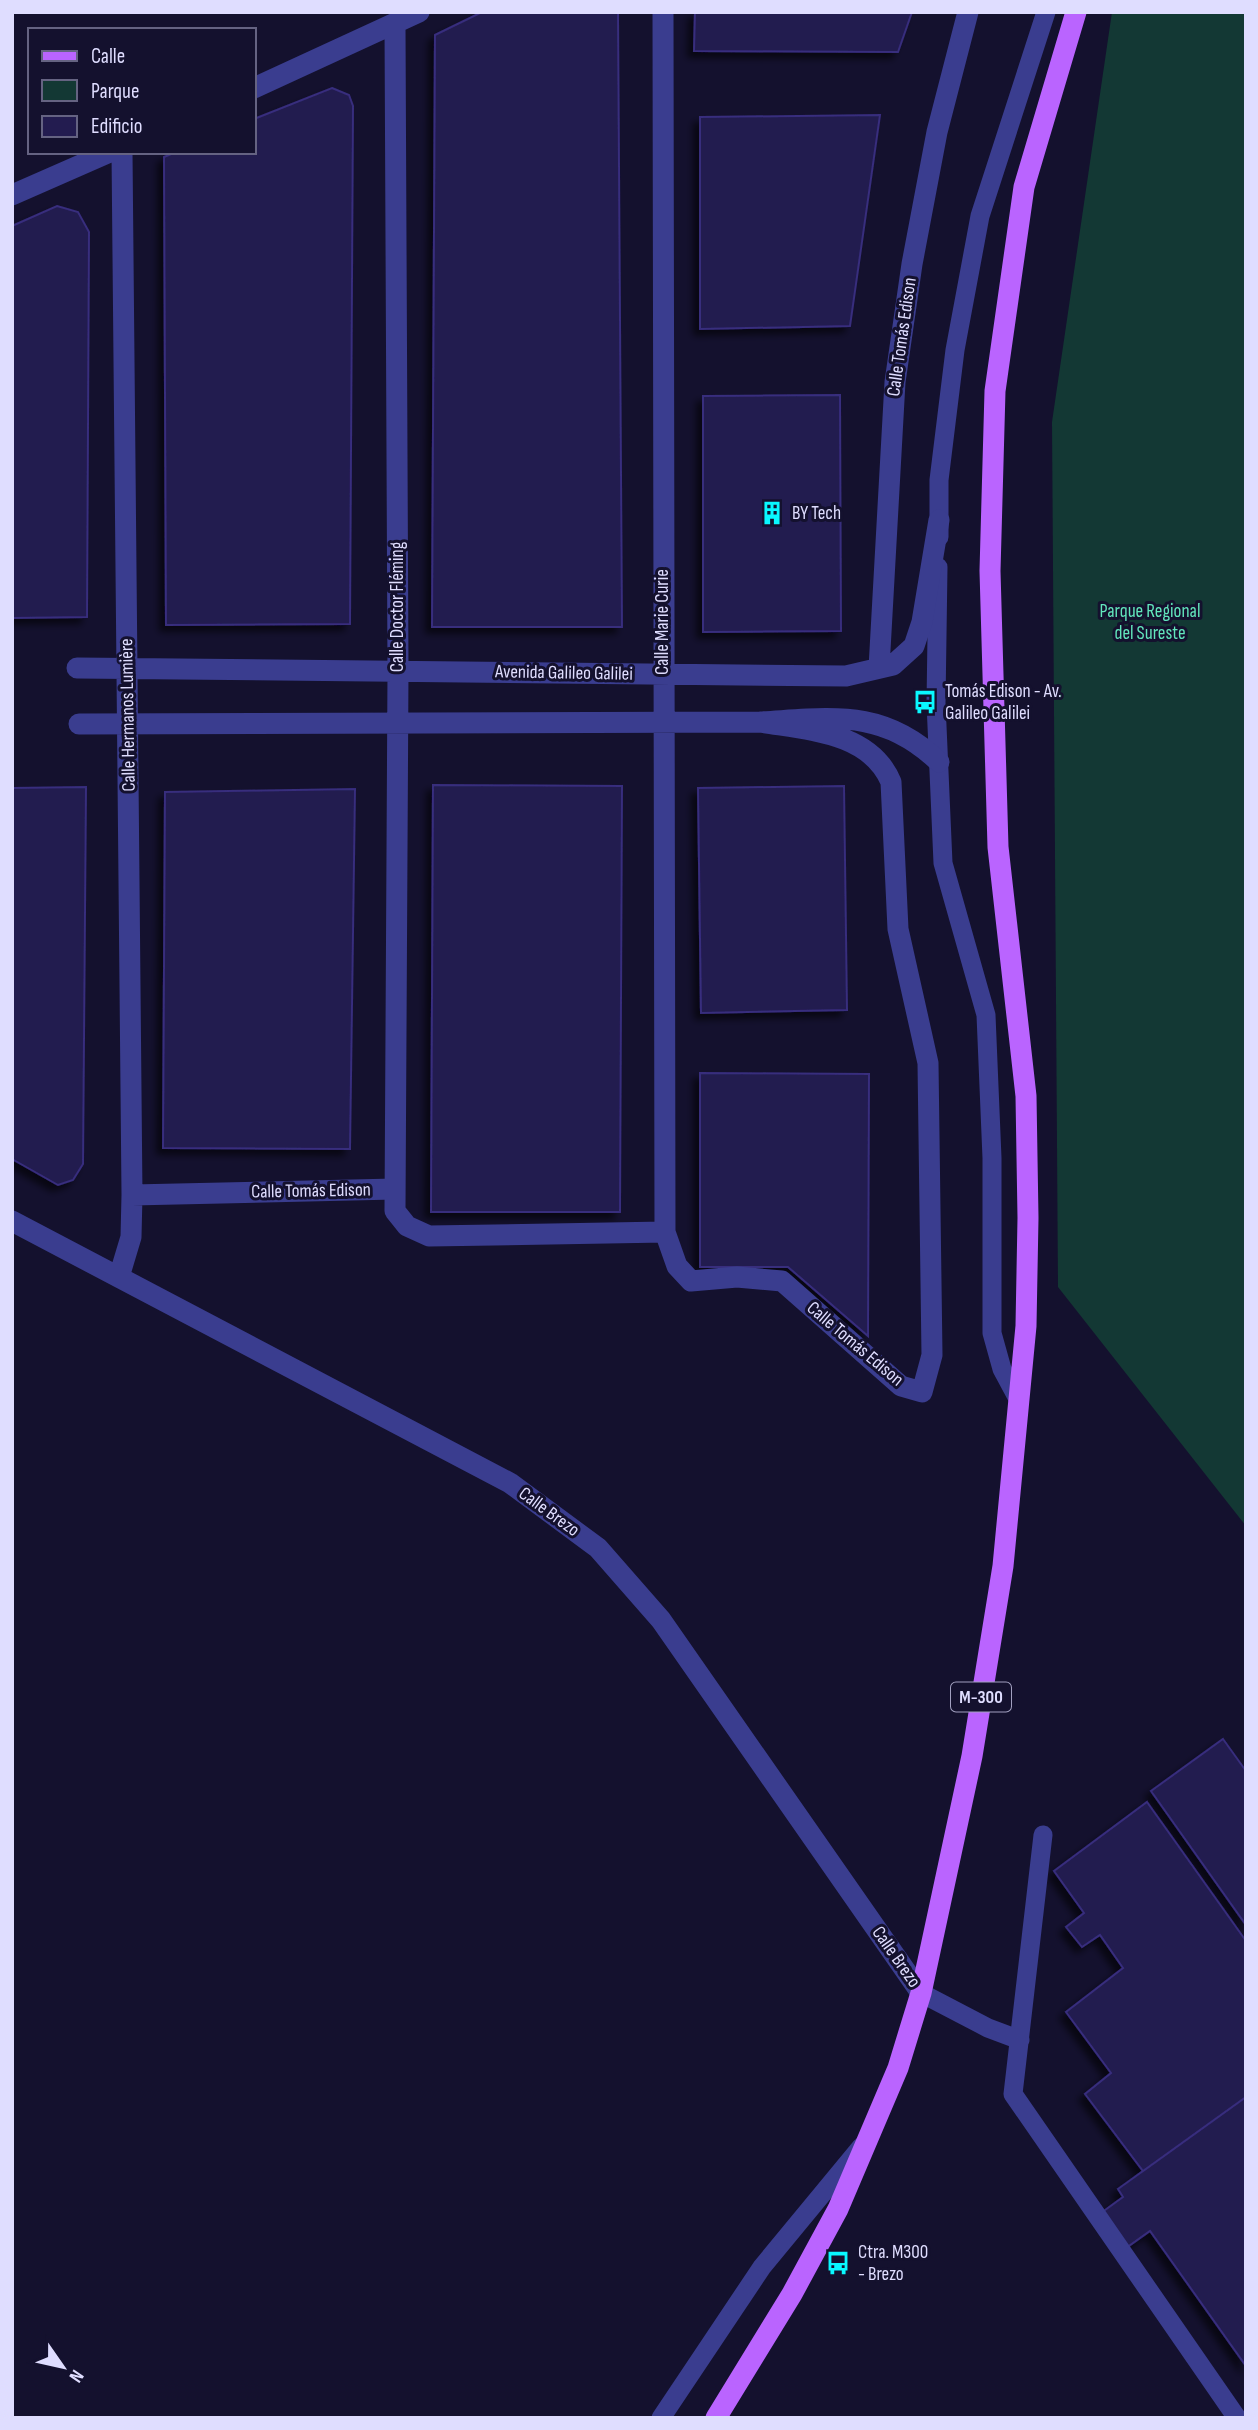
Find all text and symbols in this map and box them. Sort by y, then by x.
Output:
legend [28,28,256,154]
text: Calle [91,44,125,69]
text: Parque [91,79,139,104]
text: Edificio [91,114,142,139]
street label: Calle Tomás Edison [882,276,922,398]
building icon: BY Tech [758,499,786,527]
place label: BY Tech [792,502,841,525]
street label: Calle Doctor Fléming [386,541,409,672]
street label: Calle Marie Curie [651,569,674,675]
park label: Parque Regional del Sureste [1100,600,1200,645]
street label: Calle Hermanos Lumière [115,638,141,792]
street label: Avenida Galileo Galilei [494,660,633,686]
place label: Tomás Edison - Av. Galileo Galilei [945,680,1061,725]
bus stop icon: Tomás Edison - Av. Galileo Galilei [911,688,939,716]
street label: Calle Tomás Edison [251,1178,371,1204]
street label: Calle Tomás Edison [802,1297,908,1391]
street label: Calle Brezo [514,1482,584,1542]
road number: M-300 [951,1682,1011,1712]
street label: Calle Brezo [867,1922,925,1992]
place label: Ctra. M300 - Brezo [858,2241,928,2286]
bus stop icon: Ctra. M300 - Brezo [824,2249,852,2277]
north arrow [28,2332,98,2402]
text: N [63,2365,88,2386]

